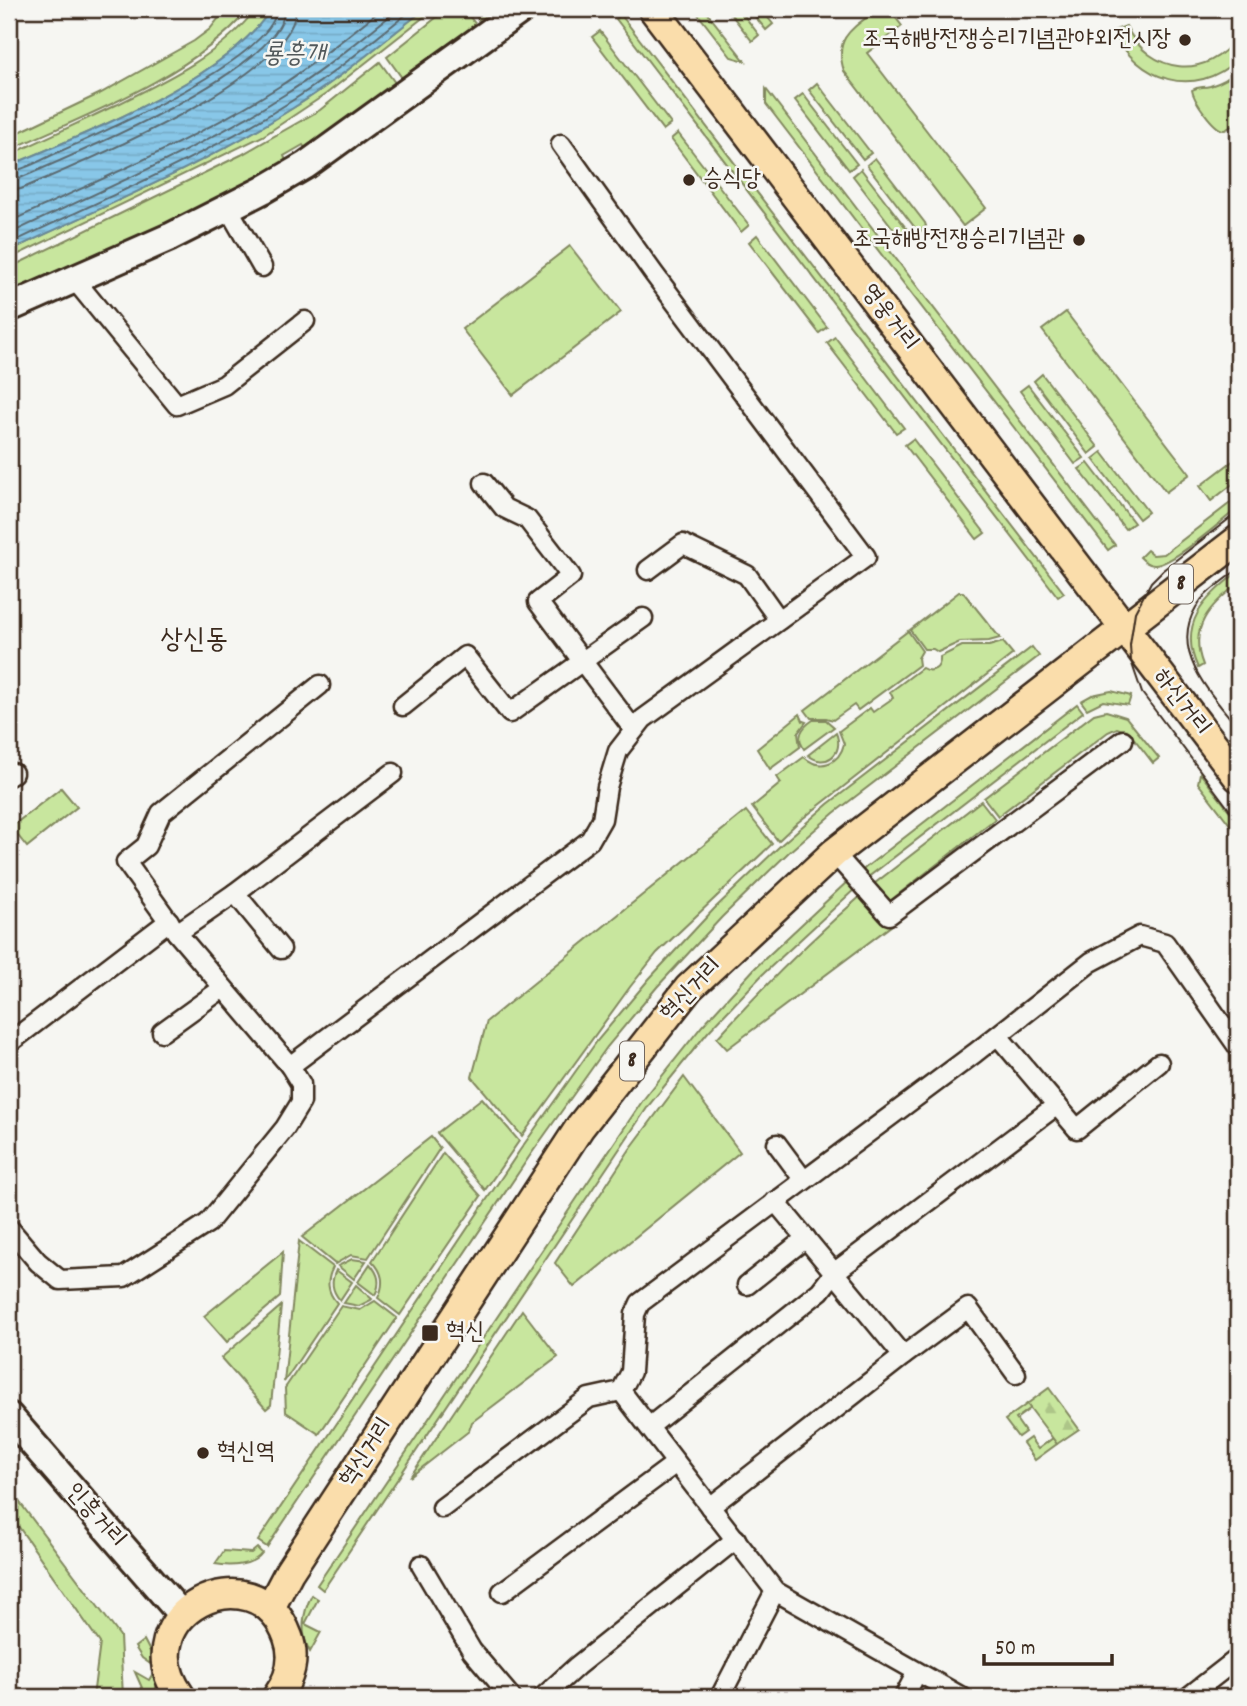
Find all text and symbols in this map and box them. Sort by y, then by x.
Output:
place label: 조국해방전쟁승리기념관야외전시장 [862,23,1171,57]
marker: 조국해방전쟁승리기념관야외전시장 [1177,32,1193,48]
water label: 룡흥개 [263,37,328,74]
place label: 승식당 [703,163,761,197]
marker: 승식당 [681,172,697,188]
place label: 조국해방전쟁승리기념관 [853,223,1065,257]
marker: 조국해방전쟁승리기념관 [1071,232,1087,248]
street label: 영웅거리 [852,277,926,359]
road number: 8 [1169,564,1193,604]
district label: 상신동 [160,622,228,662]
street label: 하신거리 [1144,662,1218,744]
street label: 혁신거리 [653,950,731,1030]
road number: 8 [620,1042,644,1080]
place label: 혁신 [446,1316,485,1350]
marker: 혁신 [420,1323,440,1343]
street label: 혁신거리 [332,1411,402,1495]
place label: 혁신역 [217,1436,275,1470]
marker: 혁신역 [195,1445,211,1461]
street label: 인흥거리 [57,1476,133,1556]
scale bar [984,1622,1112,1666]
text: 50 m [995,1635,1035,1665]

